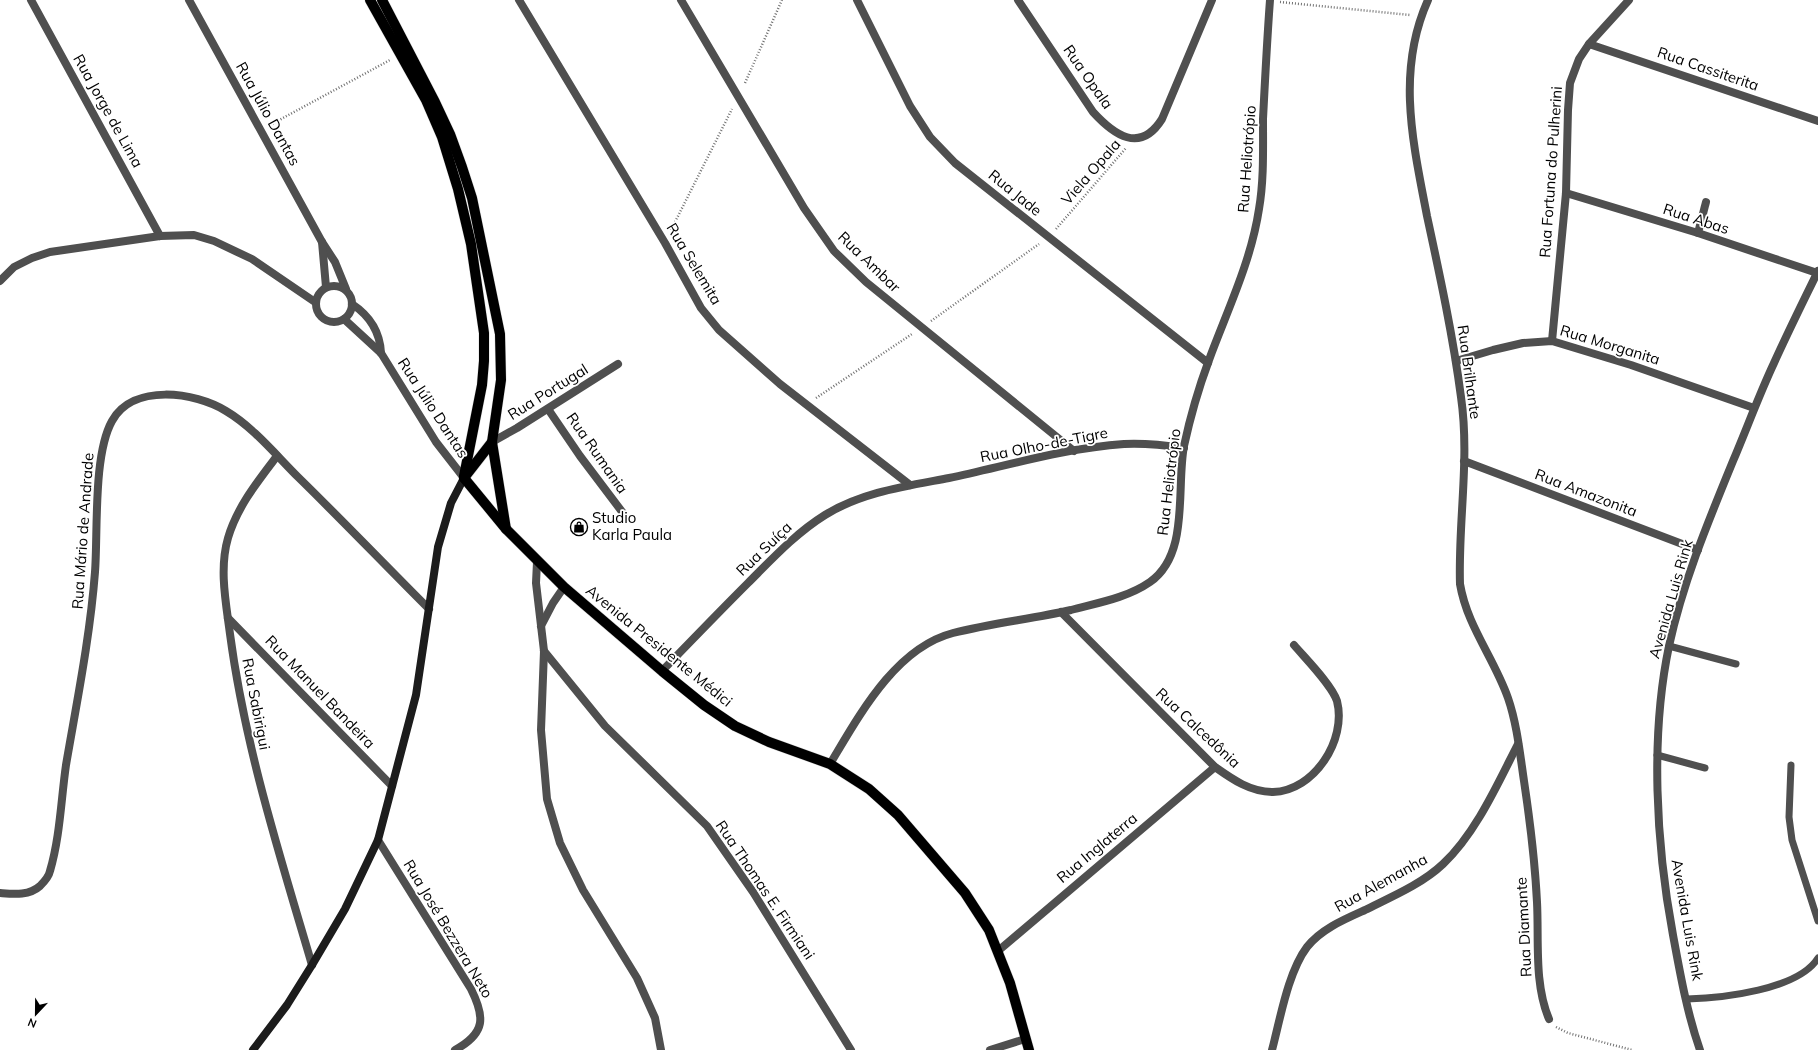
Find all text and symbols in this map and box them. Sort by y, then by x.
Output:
street label: Rua Opala [1059,41,1117,113]
street label: Rua Cassiterita [1655,42,1761,95]
street label: Rua Jorge de Lima [69,51,148,171]
street label: Rua Júlio Dantas [232,58,305,169]
street label: Rua Fortuna do Pulherini [1535,86,1566,258]
street label: Rua Heliotrópio [1233,105,1260,213]
street label: Viela Opala [1057,135,1124,208]
street label: Rua Jade [985,165,1046,220]
street label: Rua Abas [1661,199,1732,238]
street label: Rua Selemita [663,219,726,308]
street label: Rua Ambar [834,227,905,297]
street label: Rua Morganita [1558,320,1662,369]
street label: Rua Brilhante [1454,324,1485,420]
street label: Rua Júlio Dantas [394,354,473,461]
street label: Rua Portugal [504,359,591,424]
street label: Rua Rumania [563,409,632,497]
street label: Rua Olho-de-Tigre [978,423,1109,466]
street label: Rua Heliotrópio [1153,427,1184,536]
street label: Rua Mário de Andrade [68,452,97,610]
street label: Rua Amazonita [1532,464,1640,521]
place label: Studio Karla Paula [592,508,672,544]
shop icon: Studio Karla Paula [569,517,589,537]
street label: Rua Suíça [732,518,795,580]
street label: Avenida Luis Rink [1644,537,1697,661]
street label: Avenida Presidente Médici [582,581,736,711]
street label: Rua Manuel Bandeira [261,631,379,752]
street label: Rua Sabirigui [238,656,275,751]
street label: Rua Calcedônia [1152,684,1245,772]
street label: Rua Inglaterra [1052,808,1141,887]
street label: Rua Thomas E. Firmiani [712,817,819,963]
street label: Rua Alemanha [1331,849,1431,916]
street label: Rua José Bezzera Neto [400,856,497,1001]
street label: Avenida Luis Rink [1667,858,1708,982]
street label: Rua Diamante [1511,877,1536,977]
north arrow [16,994,56,1034]
text: N [26,1015,39,1031]

